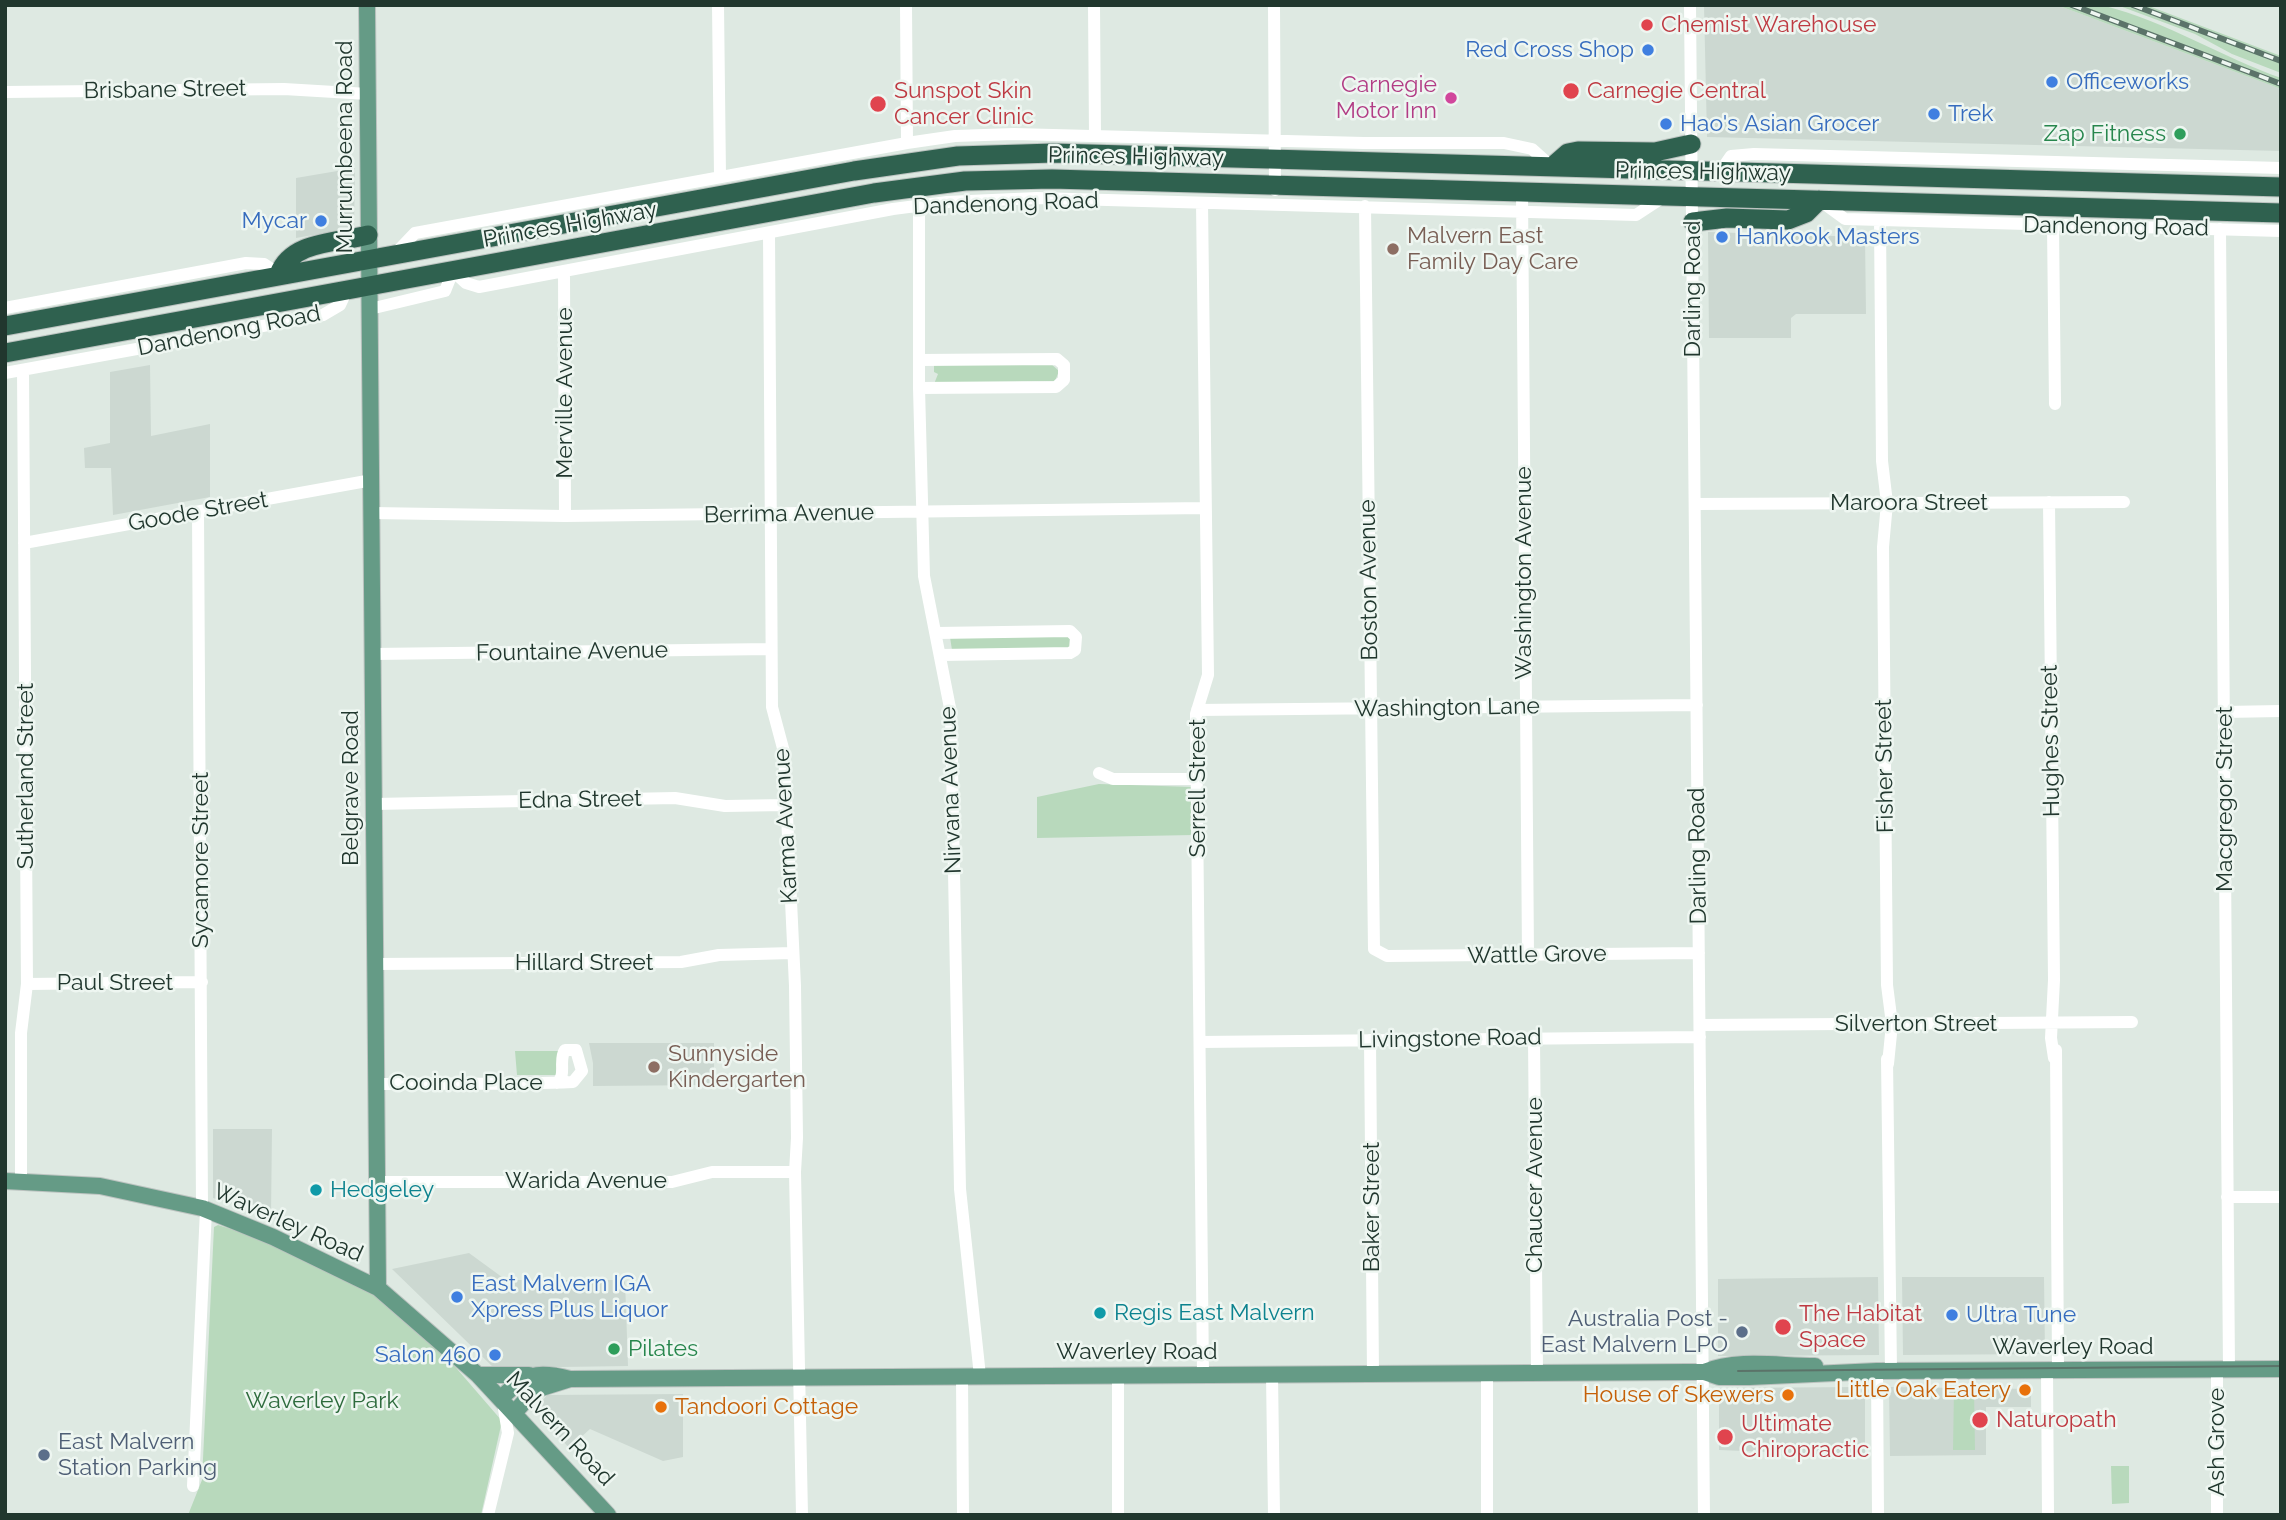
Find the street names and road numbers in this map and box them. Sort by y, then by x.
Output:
street label: Murrumbeena Road [331,41,359,253]
street label: Brisbane Street [83,75,247,105]
street label: Princes Highway [1048,142,1224,172]
street label: Princes Highway [1615,157,1791,187]
street label: Dandenong Road [913,187,1099,221]
street label: Princes Highway [481,196,659,254]
street label: Dandenong Road [2023,212,2209,242]
street label: Darling Road [1679,221,1707,357]
street label: Dandenong Road [135,300,323,362]
street label: Merville Avenue [551,307,579,479]
street label: Washington Avenue [1510,466,1538,680]
street label: Goode Street [126,486,270,538]
street label: Maroora Street [1830,489,1988,517]
street label: Berrima Avenue [704,499,874,529]
street label: Boston Avenue [1354,499,1384,661]
street label: Fountaine Avenue [476,637,668,667]
street label: Hughes Street [2036,665,2066,817]
street label: Sutherland Street [12,683,40,869]
street label: Washington Lane [1354,693,1540,723]
street label: Fisher Street [1870,699,1900,833]
street label: Nirvana Avenue [934,706,968,874]
street label: Macgregor Street [2211,706,2239,892]
street label: Belgrave Road [337,710,365,866]
street label: Serrell Street [1184,719,1212,857]
street label: Karma Avenue [768,748,804,904]
street label: Sycamore Street [187,772,215,948]
street label: Edna Street [518,785,642,815]
street label: Darling Road [1683,787,1713,925]
street label: Wattle Grove [1467,940,1607,970]
street label: Hillard Street [515,949,653,977]
street label: Paul Street [57,969,173,997]
street label: Silverton Street [1835,1010,1997,1038]
street label: Livingstone Road [1358,1024,1542,1054]
street label: Cooinda Place [389,1069,543,1097]
street label: Chaucer Avenue [1521,1097,1549,1273]
street label: Baker Street [1358,1142,1386,1272]
street label: Warida Avenue [505,1167,667,1195]
street label: Waverley Road [209,1178,367,1268]
street label: Waverley Road [1992,1333,2154,1361]
street label: Waverley Road [1056,1338,1218,1366]
street label: Malvern Road [500,1366,620,1492]
street label: Ash Grove [2203,1388,2231,1496]

